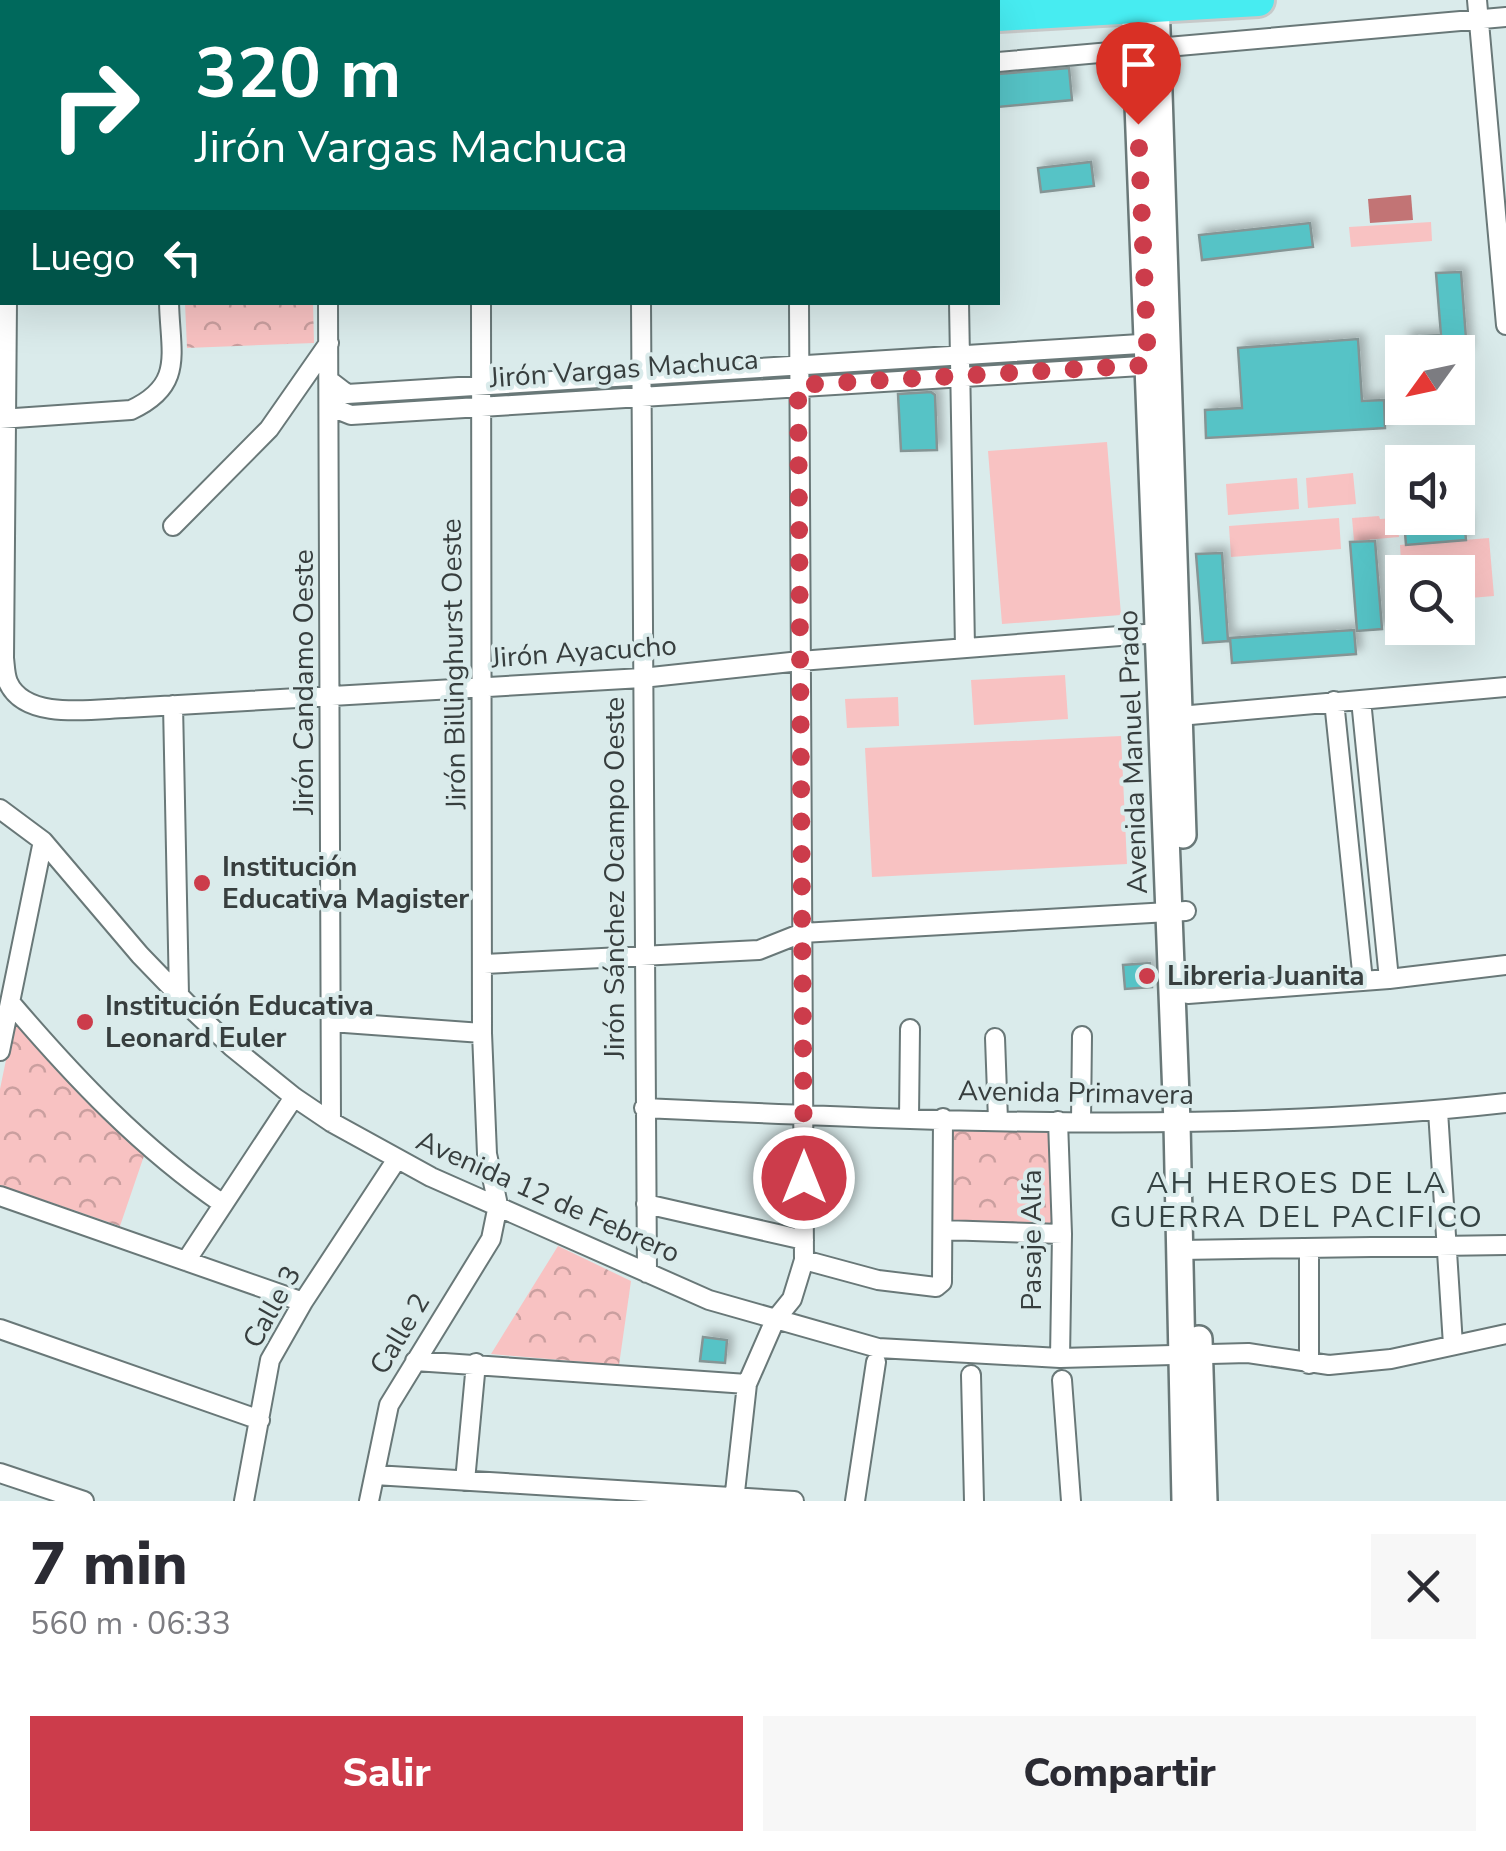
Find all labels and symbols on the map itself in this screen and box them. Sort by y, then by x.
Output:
pin [1096,22,1181,125]
north arrow [1385,335,1475,425]
street label: Jirón Vargas Machuca [487,341,760,397]
street label: Jirón Billinghurst Oeste [432,518,476,811]
street label: Jirón Candamo Oeste [285,549,323,816]
street label: Avenida Manuel Prado [1109,609,1157,895]
street label: Jirón Ayacucho [489,627,678,678]
street label: Jirón Sánchez Ocampo Oeste [596,697,634,1060]
place label: Institución Educativa Magister [222,848,469,918]
marker: Institución Educativa Magister [191,872,213,894]
place label: Libreria Juanita [1167,957,1365,995]
marker: Libreria Juanita [1136,965,1158,987]
place label: Institución Educativa Leonard Euler [105,987,374,1057]
marker: Institución Educativa Leonard Euler [74,1011,96,1033]
street label: Avenida Primavera [958,1072,1194,1114]
street label: Avenida 12 de Febrero [410,1122,686,1272]
position arrow [752,1126,856,1230]
district label: AH HEROES DE LA GUERRA DEL PACIFICO [1110,1163,1484,1238]
street label: Pasaje Alfa [1013,1169,1051,1311]
street label: Calle 3 [234,1259,310,1355]
street label: Calle 2 [361,1286,439,1382]

